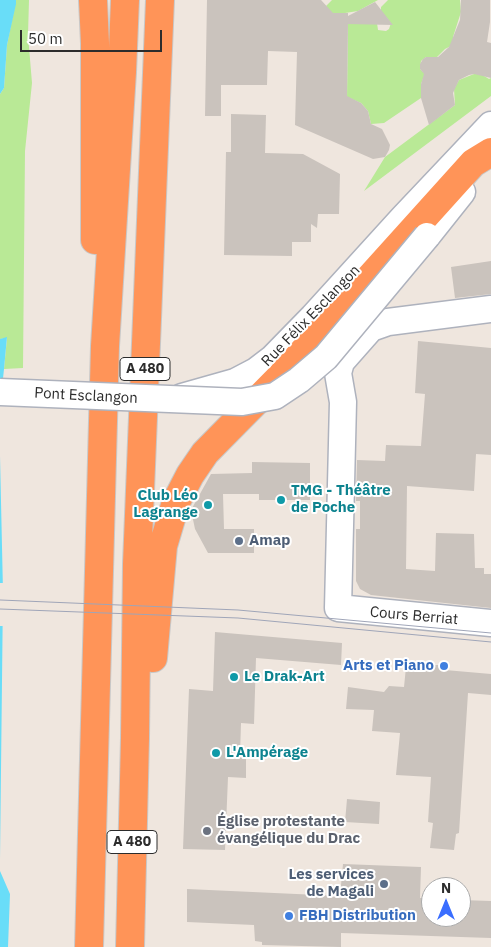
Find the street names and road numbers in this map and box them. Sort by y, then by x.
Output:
street label: Rue Félix Esclangon [258,262,364,370]
road number: A 480 [120,358,170,380]
street label: Pont Esclangon [34,384,138,408]
street label: Cours Berriat [369,603,459,629]
road number: A 480 [107,830,157,854]

